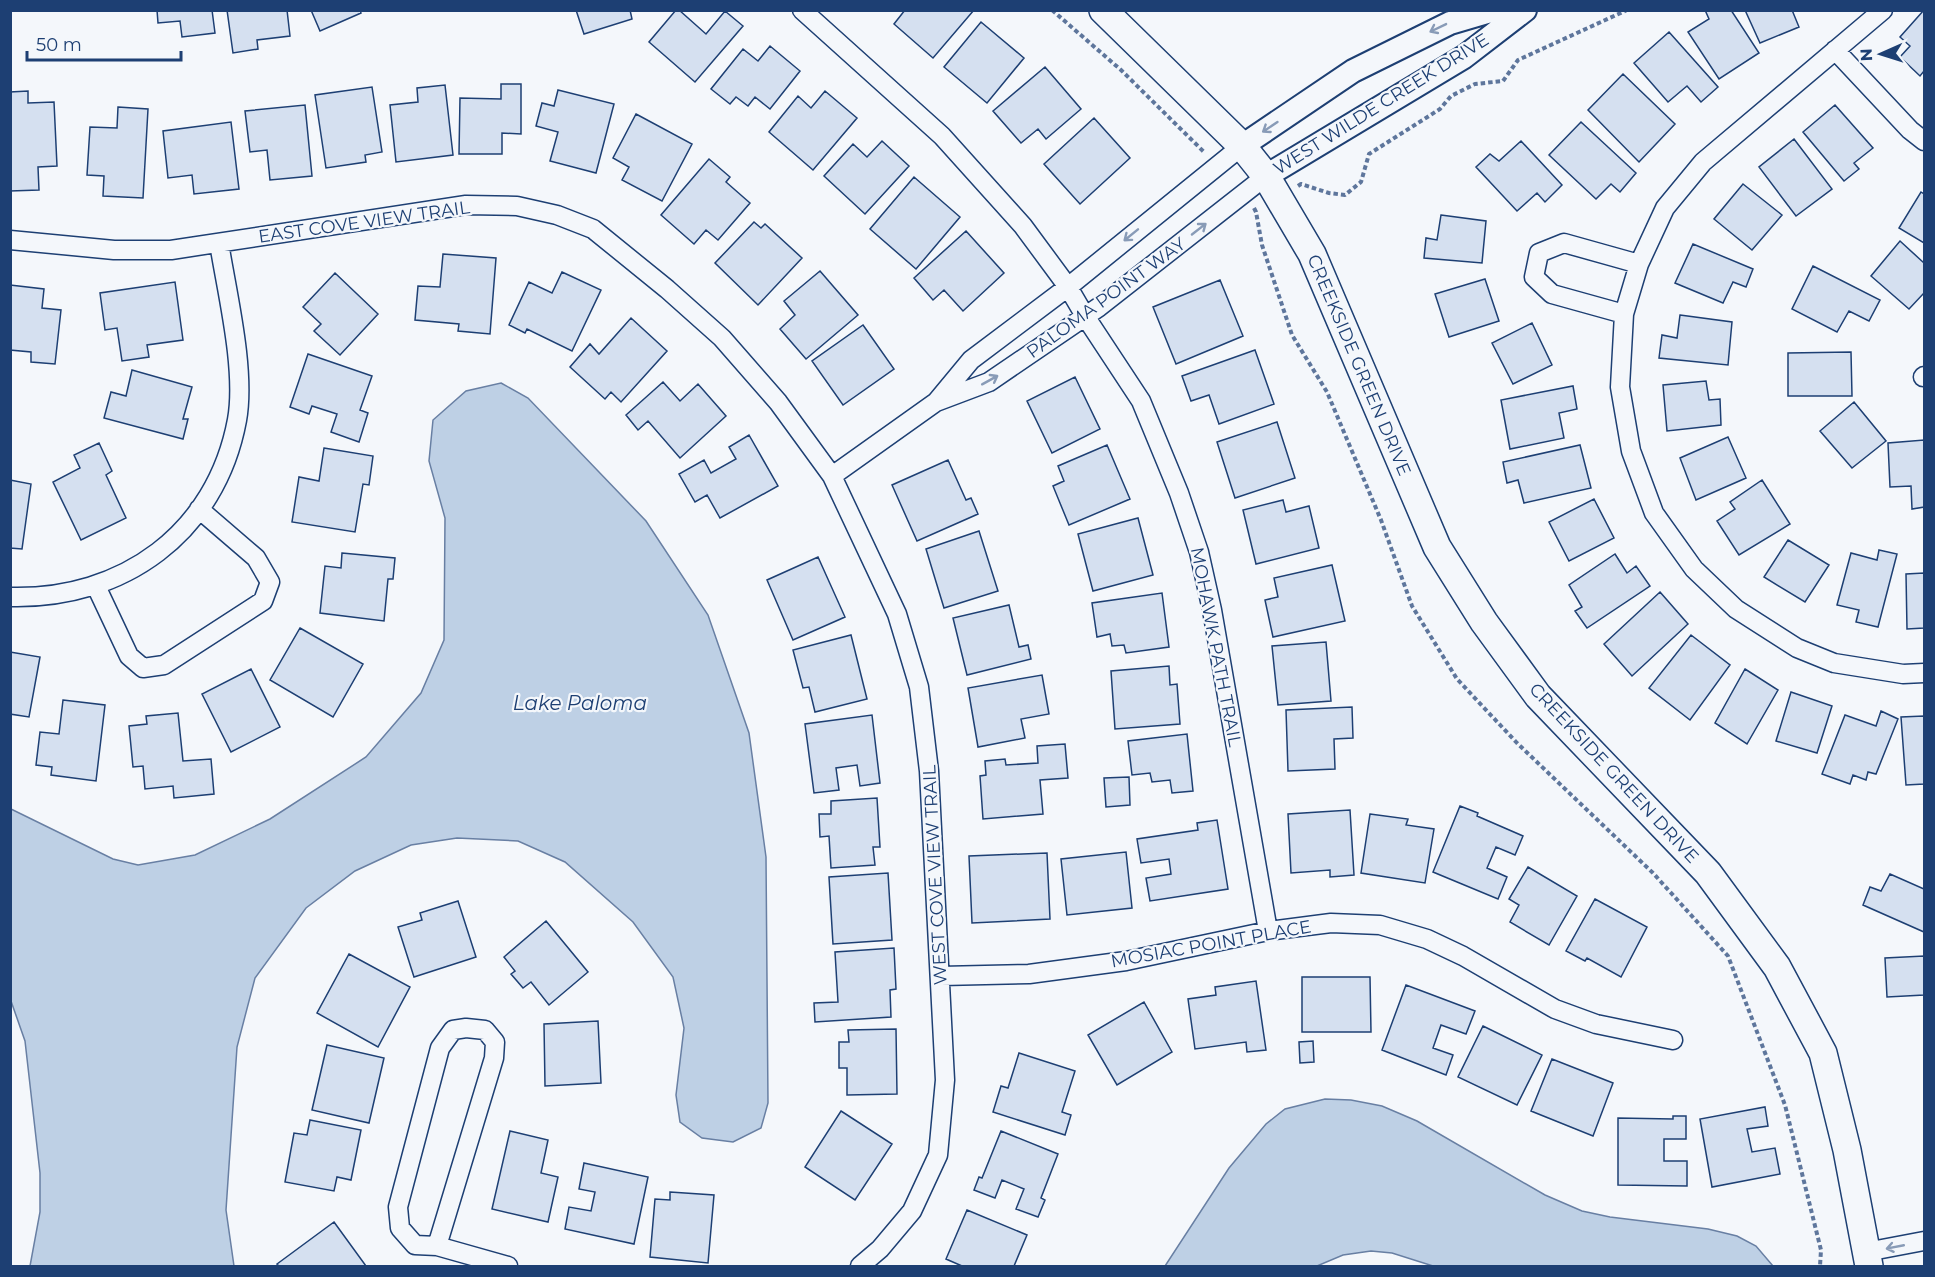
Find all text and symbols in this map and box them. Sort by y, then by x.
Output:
one-way arrow [1430,23,1448,35]
scale bar [27,24,182,62]
north arrow [1851,24,1911,84]
street label: WEST WILDE CREEK DRIVE [1269,28,1493,180]
text: 50 m [36,34,82,56]
text: N [1857,48,1876,62]
one-way arrow [1263,121,1279,133]
street label: EAST COVE VIEW TRAIL [257,196,472,248]
one-way arrow [1190,223,1206,236]
one-way arrow [1123,229,1139,242]
street label: PALOMA POINT WAY [1022,233,1190,363]
street label: CREEKSIDE GREEN DRIVE [1302,251,1416,479]
one-way arrow [981,374,998,386]
street label: MOHAWK PATH TRAIL [1186,545,1246,749]
street label: CREEKSIDE GREEN DRIVE [1525,678,1703,868]
water label: Lake Paloma [513,691,647,715]
street label: WEST COVE VIEW TRAIL [918,764,952,986]
street label: MOSIAC POINT PLACE [1109,916,1313,972]
one-way arrow [1886,1242,1905,1253]

